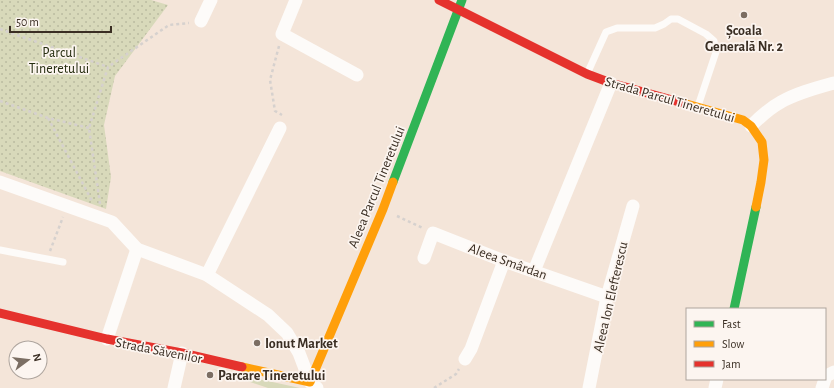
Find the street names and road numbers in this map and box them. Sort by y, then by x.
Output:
street label: Strada Parcul Tineretului [603,75,736,125]
street label: Aleea Parcul Tineretului [346,125,408,250]
street label: Aleea Ion Elefterescu [591,240,631,354]
street label: Aleea Smârdan [466,241,549,283]
street label: Strada Săvenilor [114,336,204,366]

